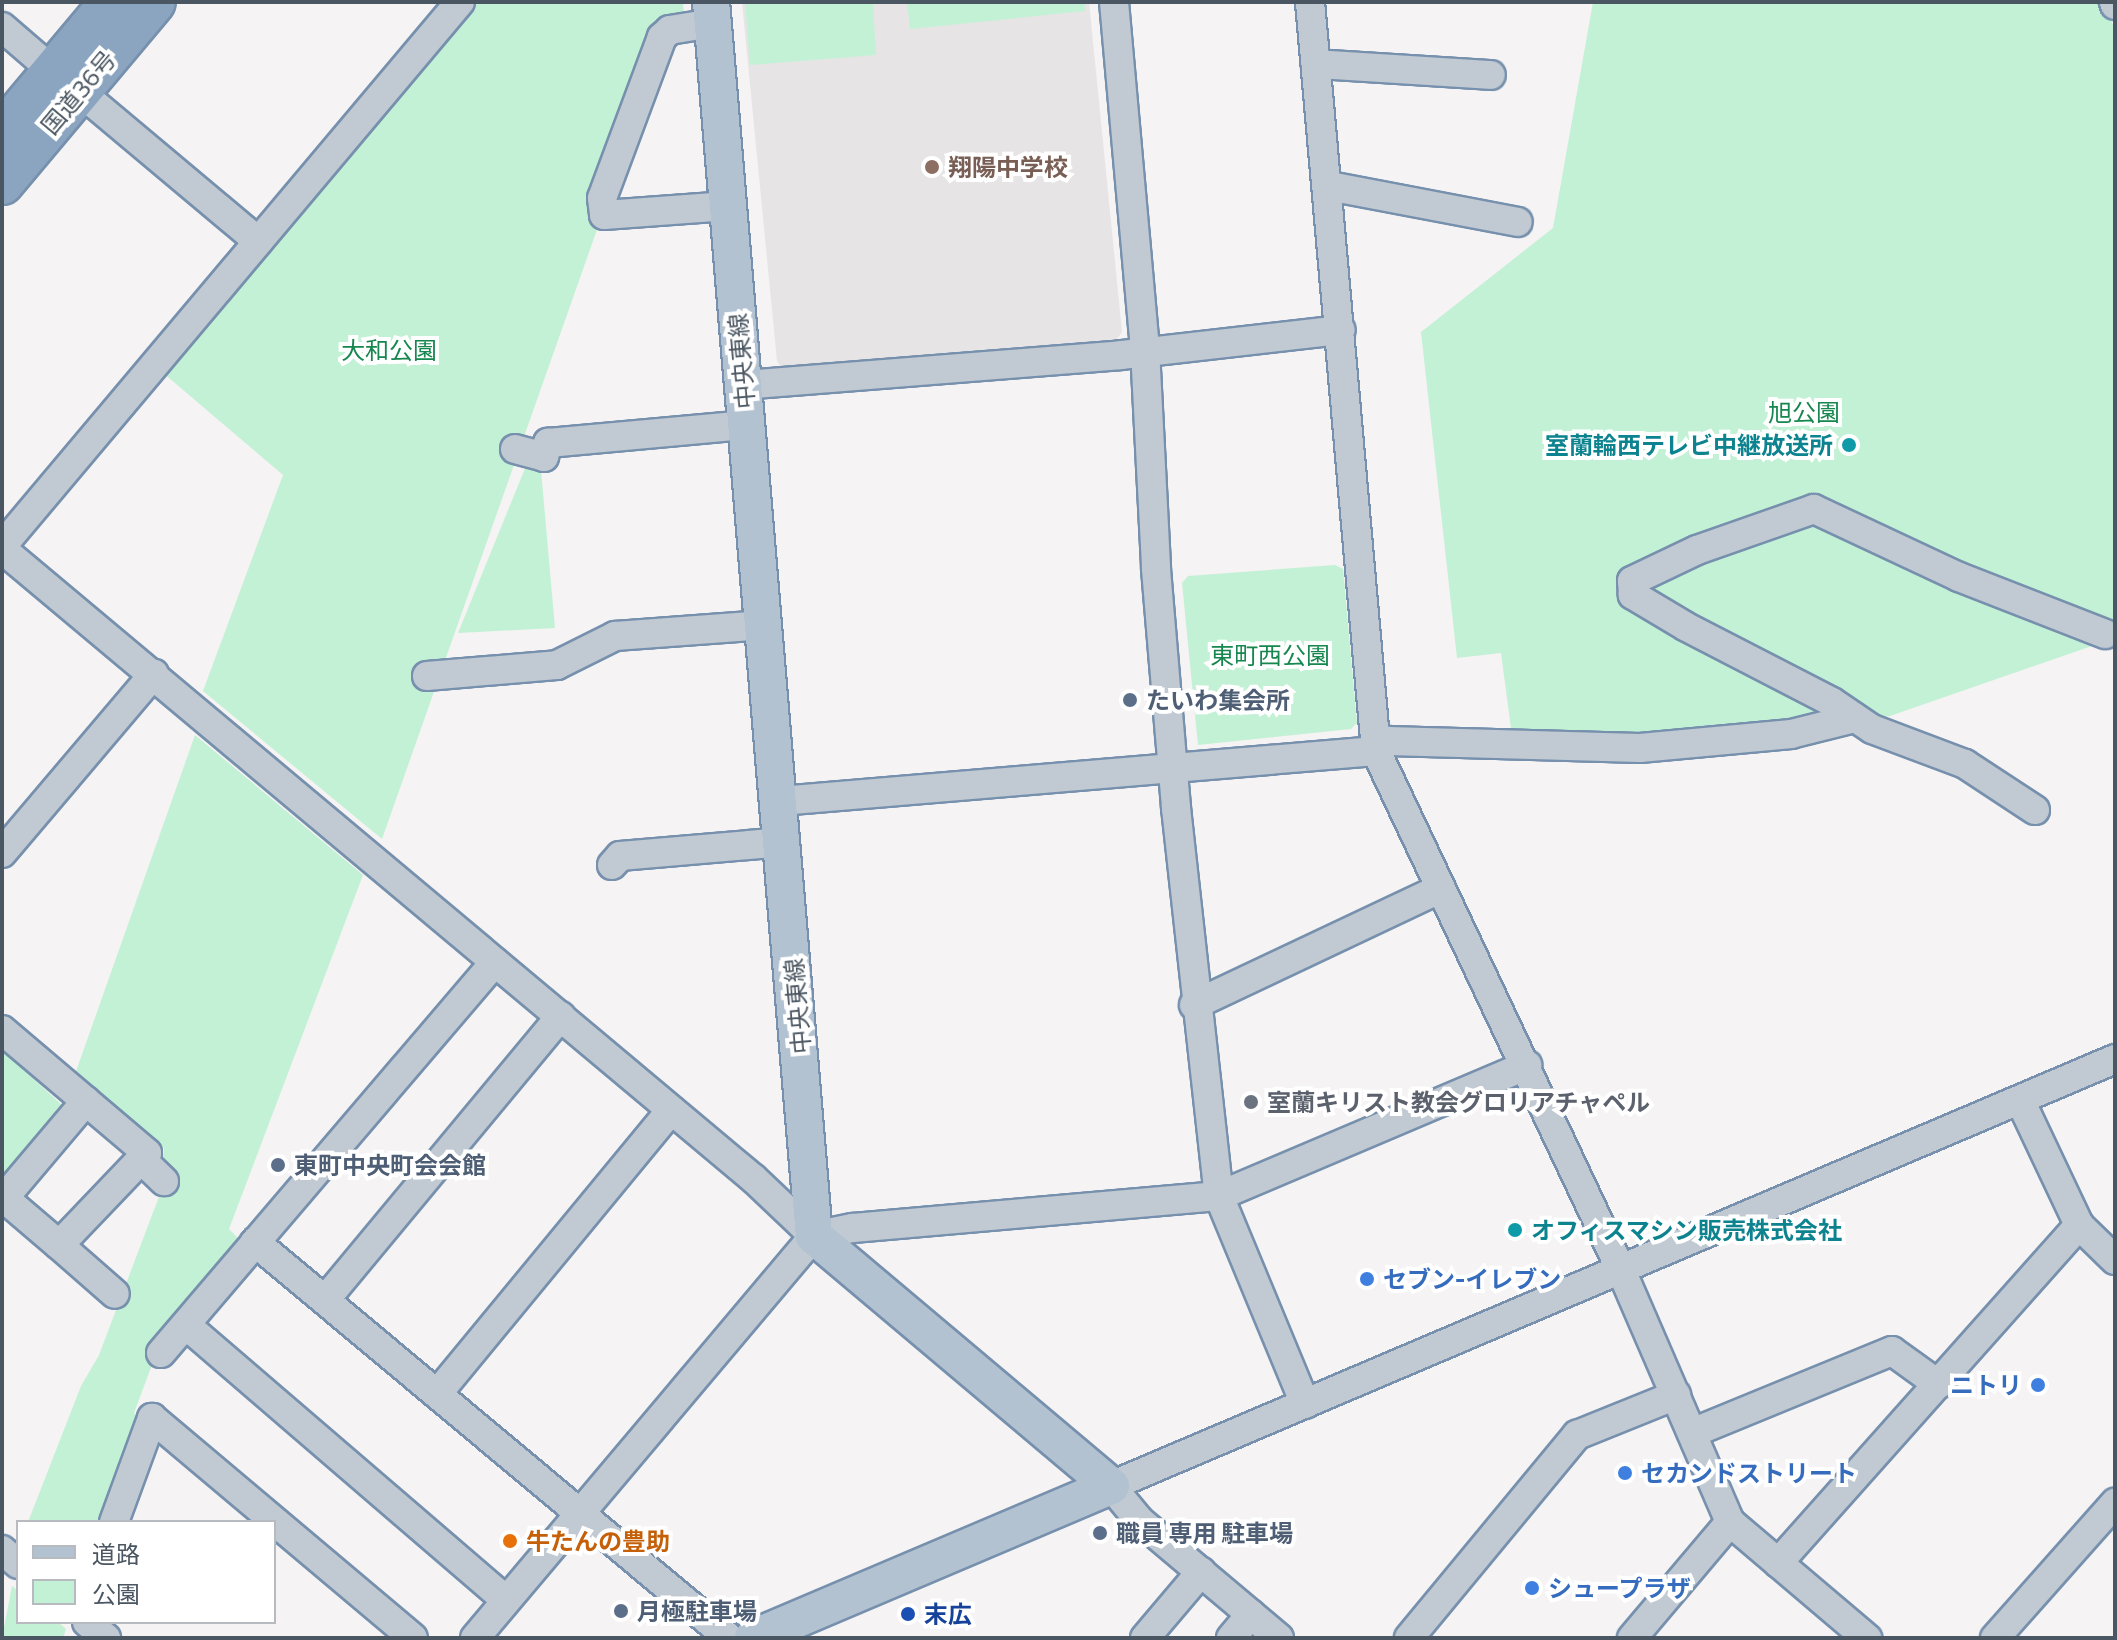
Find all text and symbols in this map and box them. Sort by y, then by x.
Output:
street label: 国道36号 [35,44,121,140]
place label: 翔陽中学校 [948,153,1068,181]
marker: 翔陽中学校 [923,158,941,176]
street label: 中央東線 [722,312,760,410]
park label: 大和公園 [341,336,437,364]
park label: 旭公園 [1768,398,1840,426]
place label: 室蘭輪西テレビ中継放送所 [1545,431,1833,459]
marker: 室蘭輪西テレビ中継放送所 [1840,436,1858,454]
park label: 東町西公園 [1210,641,1330,669]
place label: たいわ集会所 [1146,686,1290,714]
marker: たいわ集会所 [1121,691,1139,709]
street label: 中央東線 [778,957,816,1055]
place label: 室蘭キリスト教会グロリアチャペル [1267,1088,1651,1116]
marker: 室蘭キリスト教会グロリアチャペル [1242,1093,1260,1111]
place label: 東町中央町会会館 [294,1151,486,1179]
marker: 東町中央町会会館 [269,1156,287,1174]
place label: オフィスマシン販売株式会社 [1531,1216,1843,1244]
marker: オフィスマシン販売株式会社 [1506,1221,1524,1239]
place label: セブン-イレブン [1383,1265,1561,1293]
marker: セブン-イレブン [1358,1270,1376,1288]
place label: ニトリ [1950,1371,2022,1399]
marker: ニトリ [2029,1376,2047,1394]
place label: セカンドストリート [1641,1459,1857,1487]
marker: セカンドストリート [1616,1464,1634,1482]
place label: 職員 専用 駐車場 [1116,1519,1293,1547]
legend [16,1520,276,1624]
marker: 職員 専用 駐車場 [1091,1524,1109,1542]
place label: 牛たんの豊助 [526,1527,670,1555]
marker: 牛たんの豊助 [501,1532,519,1550]
text: 道路 [92,1539,140,1568]
place label: シュープラザ [1548,1574,1692,1602]
text: 公園 [92,1579,140,1608]
marker: シュープラザ [1523,1579,1541,1597]
place label: 月極駐車場 [637,1597,757,1625]
place label: 末広 [924,1600,972,1628]
marker: 月極駐車場 [612,1602,630,1620]
marker: 末広 [899,1605,917,1623]

